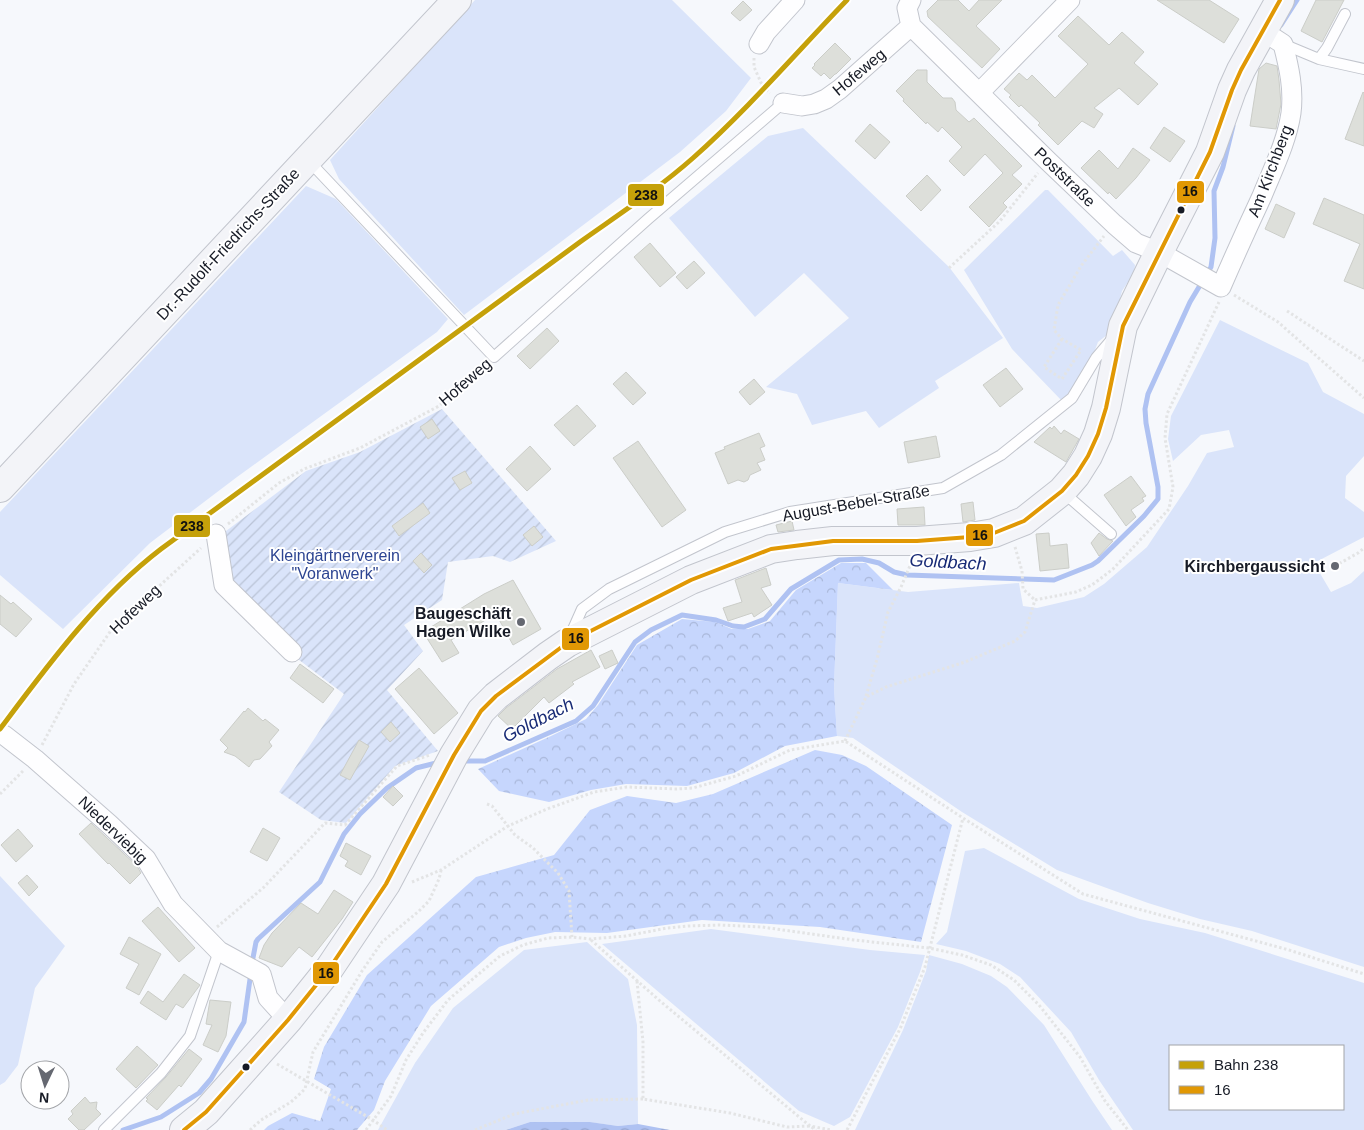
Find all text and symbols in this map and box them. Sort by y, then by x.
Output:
street label: Hofeweg [829,45,889,99]
street label: Am Kirchberg [1245,123,1295,219]
street label: Poststraße [1031,144,1099,210]
street label: Dr.-Rudolf-Friedrichs-Straße [153,165,303,323]
line badge: 16 [1176,180,1205,204]
line badge: 238 [627,183,665,207]
text: 16 [1182,183,1198,199]
text: 238 [634,187,658,203]
unlabelled marker [1176,205,1186,215]
street label: Hofeweg [436,355,494,409]
street label: August-Bebel-Straße [781,482,931,524]
line badge: 238 [173,514,211,538]
text: 238 [180,518,204,534]
line badge: 16 [965,523,994,547]
text: 16 [972,527,988,543]
park label: Kleingärtnerverein "Voranwerk" [270,547,400,582]
water label: Goldbach [909,550,987,574]
place label: Kirchbergaussicht [1185,558,1326,575]
marker: Kirchbergaussicht [1329,560,1341,572]
street label: Hofeweg [106,581,164,637]
place label: Baugeschäft Hagen Wilke [415,605,512,640]
marker: Baugeschäft Hagen Wilke [515,616,527,628]
line badge: 16 [561,627,590,651]
text: 16 [568,630,584,646]
water label: Goldbach [499,694,577,746]
street label: Niederviebig [75,793,151,867]
line badge: 16 [312,961,340,985]
text: 16 [318,965,334,981]
legend [1169,1045,1344,1110]
text: Bahn 238 [1214,1056,1278,1073]
north arrow [20,1060,70,1110]
unlabelled marker [241,1062,251,1072]
text: 16 [1214,1081,1231,1098]
text: N [38,1090,50,1106]

